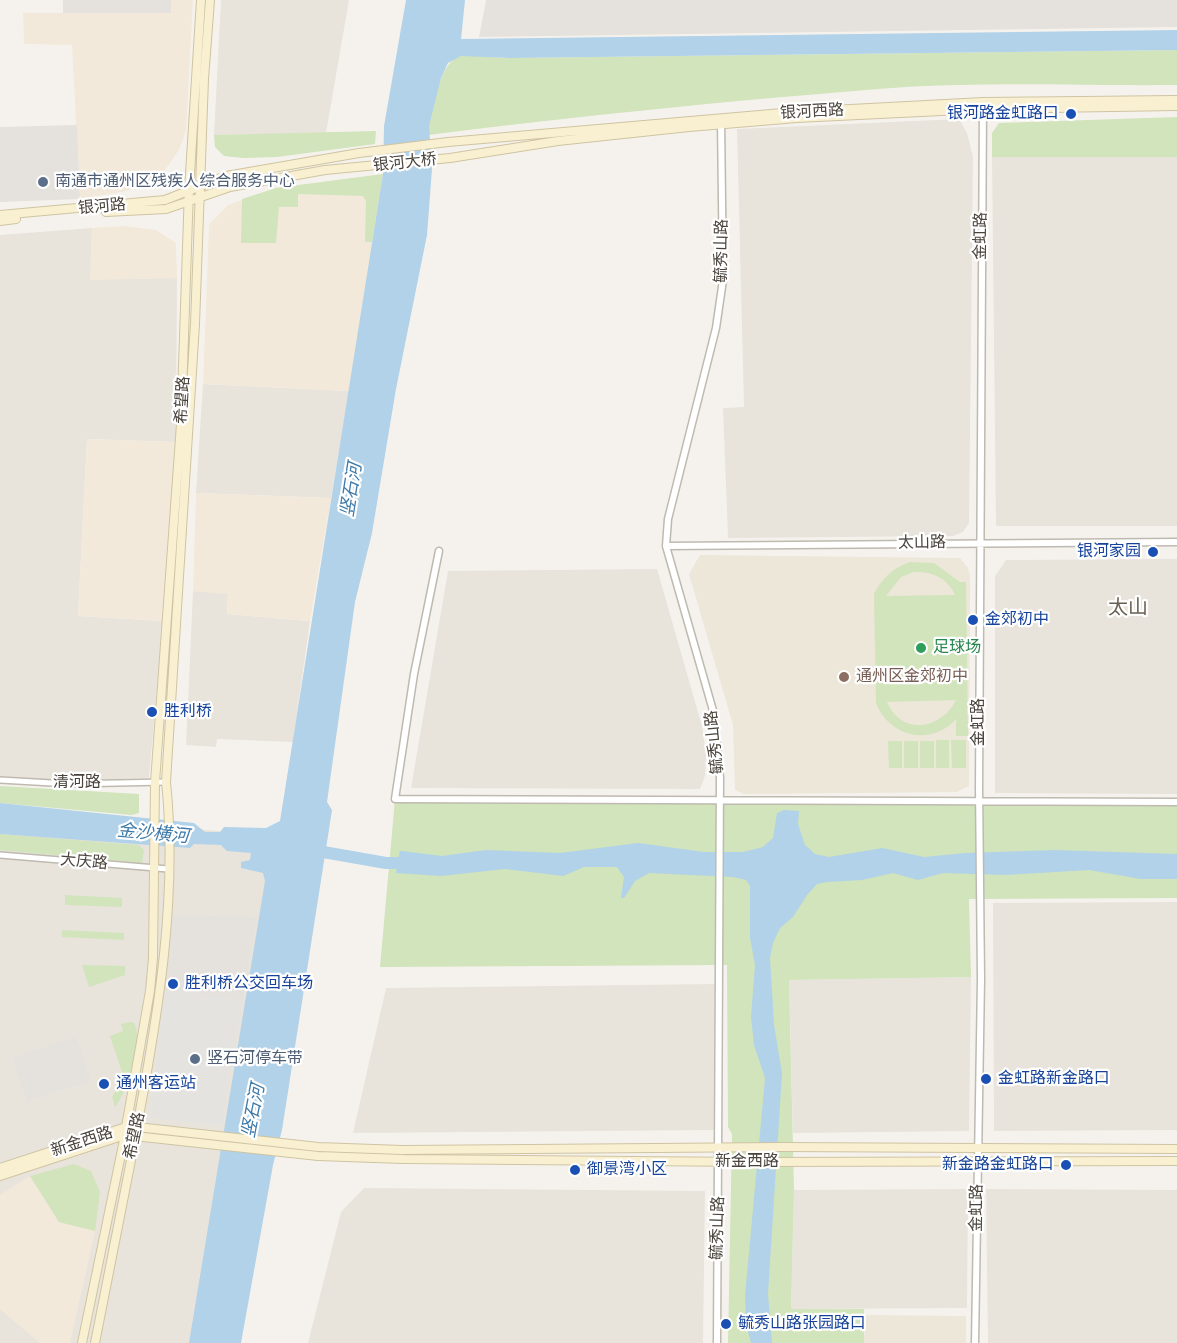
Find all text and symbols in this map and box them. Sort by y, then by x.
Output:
street label: 银河西路 [780,101,844,123]
place label: 银河路金虹路口 [947,104,1059,124]
marker: 银河路金虹路口 [1064,107,1078,121]
street label: 银河大桥 [372,150,438,176]
place label: 南通市通州区残疾人综合服务中心 [55,172,295,192]
marker: 南通市通州区残疾人综合服务中心 [36,175,50,189]
street label: 银河路 [77,195,127,219]
street label: 金虹路 [971,212,991,260]
street label: 毓秀山路 [712,219,732,283]
street label: 希望路 [172,376,194,424]
water label: 竖石河 [337,462,367,518]
street label: 太山路 [898,533,946,553]
place label: 银河家园 [1077,542,1141,562]
marker: 银河家园 [1146,545,1160,559]
district label: 太山 [1108,597,1148,621]
place label: 金郊初中 [985,610,1049,630]
marker: 金郊初中 [966,613,980,627]
place label: 足球场 [933,638,981,658]
marker: 足球场 [914,641,928,655]
place label: 通州区金郊初中 [856,667,968,687]
marker: 通州区金郊初中 [837,670,851,684]
street label: 金虹路 [969,698,989,746]
place label: 胜利桥 [164,702,212,722]
marker: 胜利桥 [145,705,159,719]
street label: 毓秀山路 [702,709,728,775]
street label: 清河路 [53,773,101,793]
water label: 金沙横河 [116,820,190,848]
street label: 大庆路 [59,850,109,874]
place label: 胜利桥公交回车场 [185,974,313,994]
marker: 胜利桥公交回车场 [166,977,180,991]
place label: 竖石河停车带 [207,1049,303,1069]
marker: 竖石河停车带 [188,1052,202,1066]
place label: 金虹路新金路口 [998,1069,1110,1089]
marker: 金虹路新金路口 [979,1072,993,1086]
place label: 通州客运站 [116,1074,196,1094]
marker: 通州客运站 [97,1077,111,1091]
water label: 竖石河 [238,1082,270,1140]
street label: 希望路 [121,1111,149,1161]
street label: 新金西路 [49,1123,115,1161]
street label: 新金西路 [715,1152,779,1172]
place label: 新金路金虹路口 [942,1155,1054,1175]
marker: 新金路金虹路口 [1059,1158,1073,1172]
place label: 御景湾小区 [587,1160,667,1180]
marker: 御景湾小区 [568,1163,582,1177]
street label: 金虹路 [967,1184,987,1232]
street label: 毓秀山路 [707,1196,729,1260]
place label: 毓秀山路张园路口 [738,1314,866,1334]
marker: 毓秀山路张园路口 [719,1317,733,1331]

